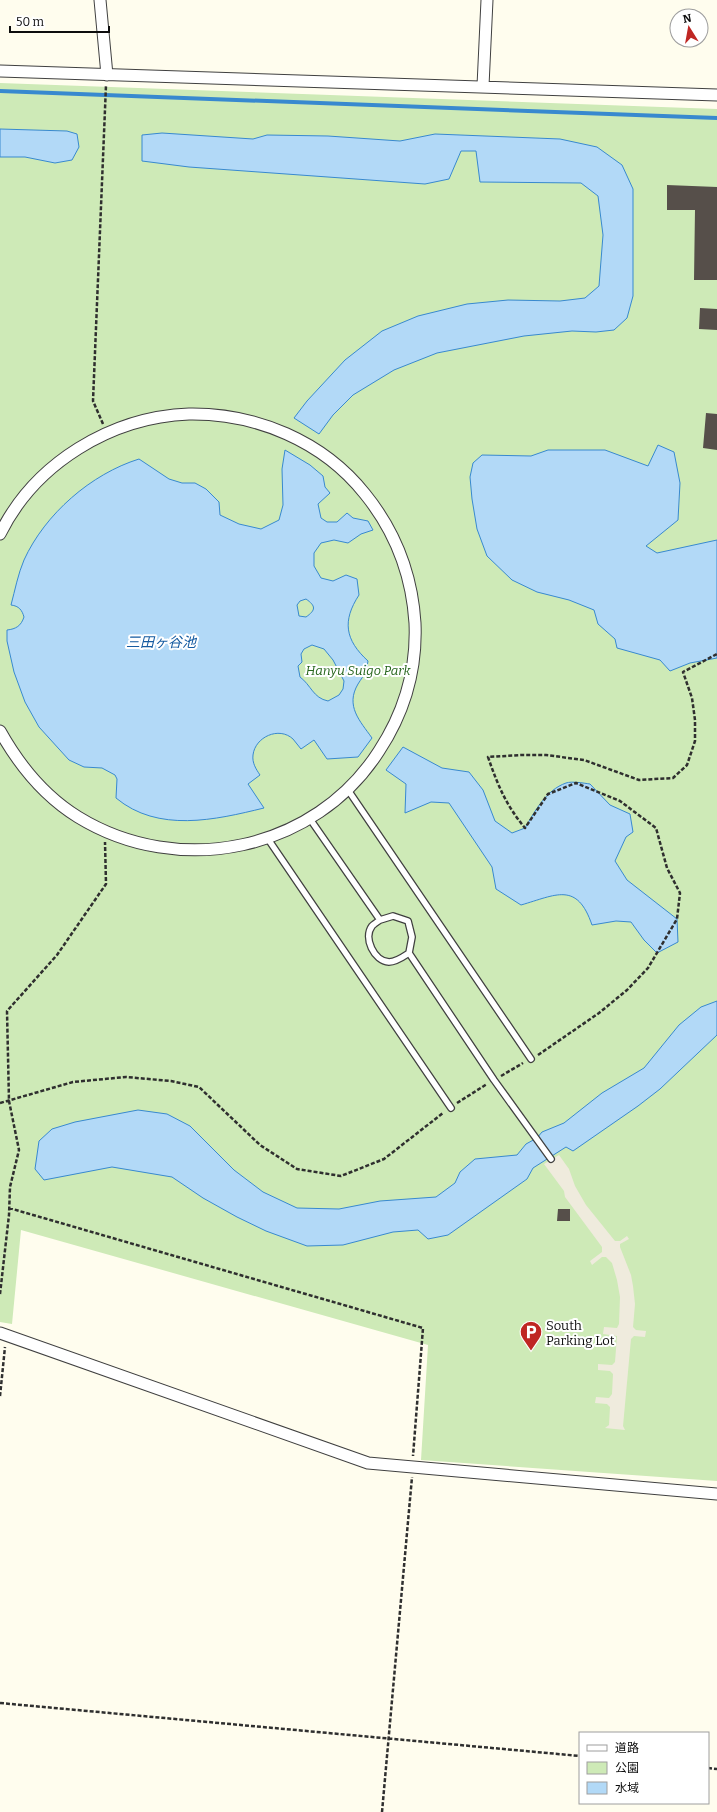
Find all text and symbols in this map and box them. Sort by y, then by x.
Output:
scale bar [10,8,109,34]
north arrow [669,8,709,48]
text: N [682,11,693,26]
text: 50 m [16,15,45,29]
water label: 三田ヶ谷池 [126,634,198,651]
park label: Hanyu Suigo Park [305,663,412,678]
place label: South Parking Lot [546,1318,615,1348]
parking icon: South Parking Lot [518,1319,544,1352]
legend [579,1732,709,1804]
text: 道路 [615,1741,639,1755]
text: 公園 [615,1761,639,1775]
text: 水域 [615,1781,639,1795]

